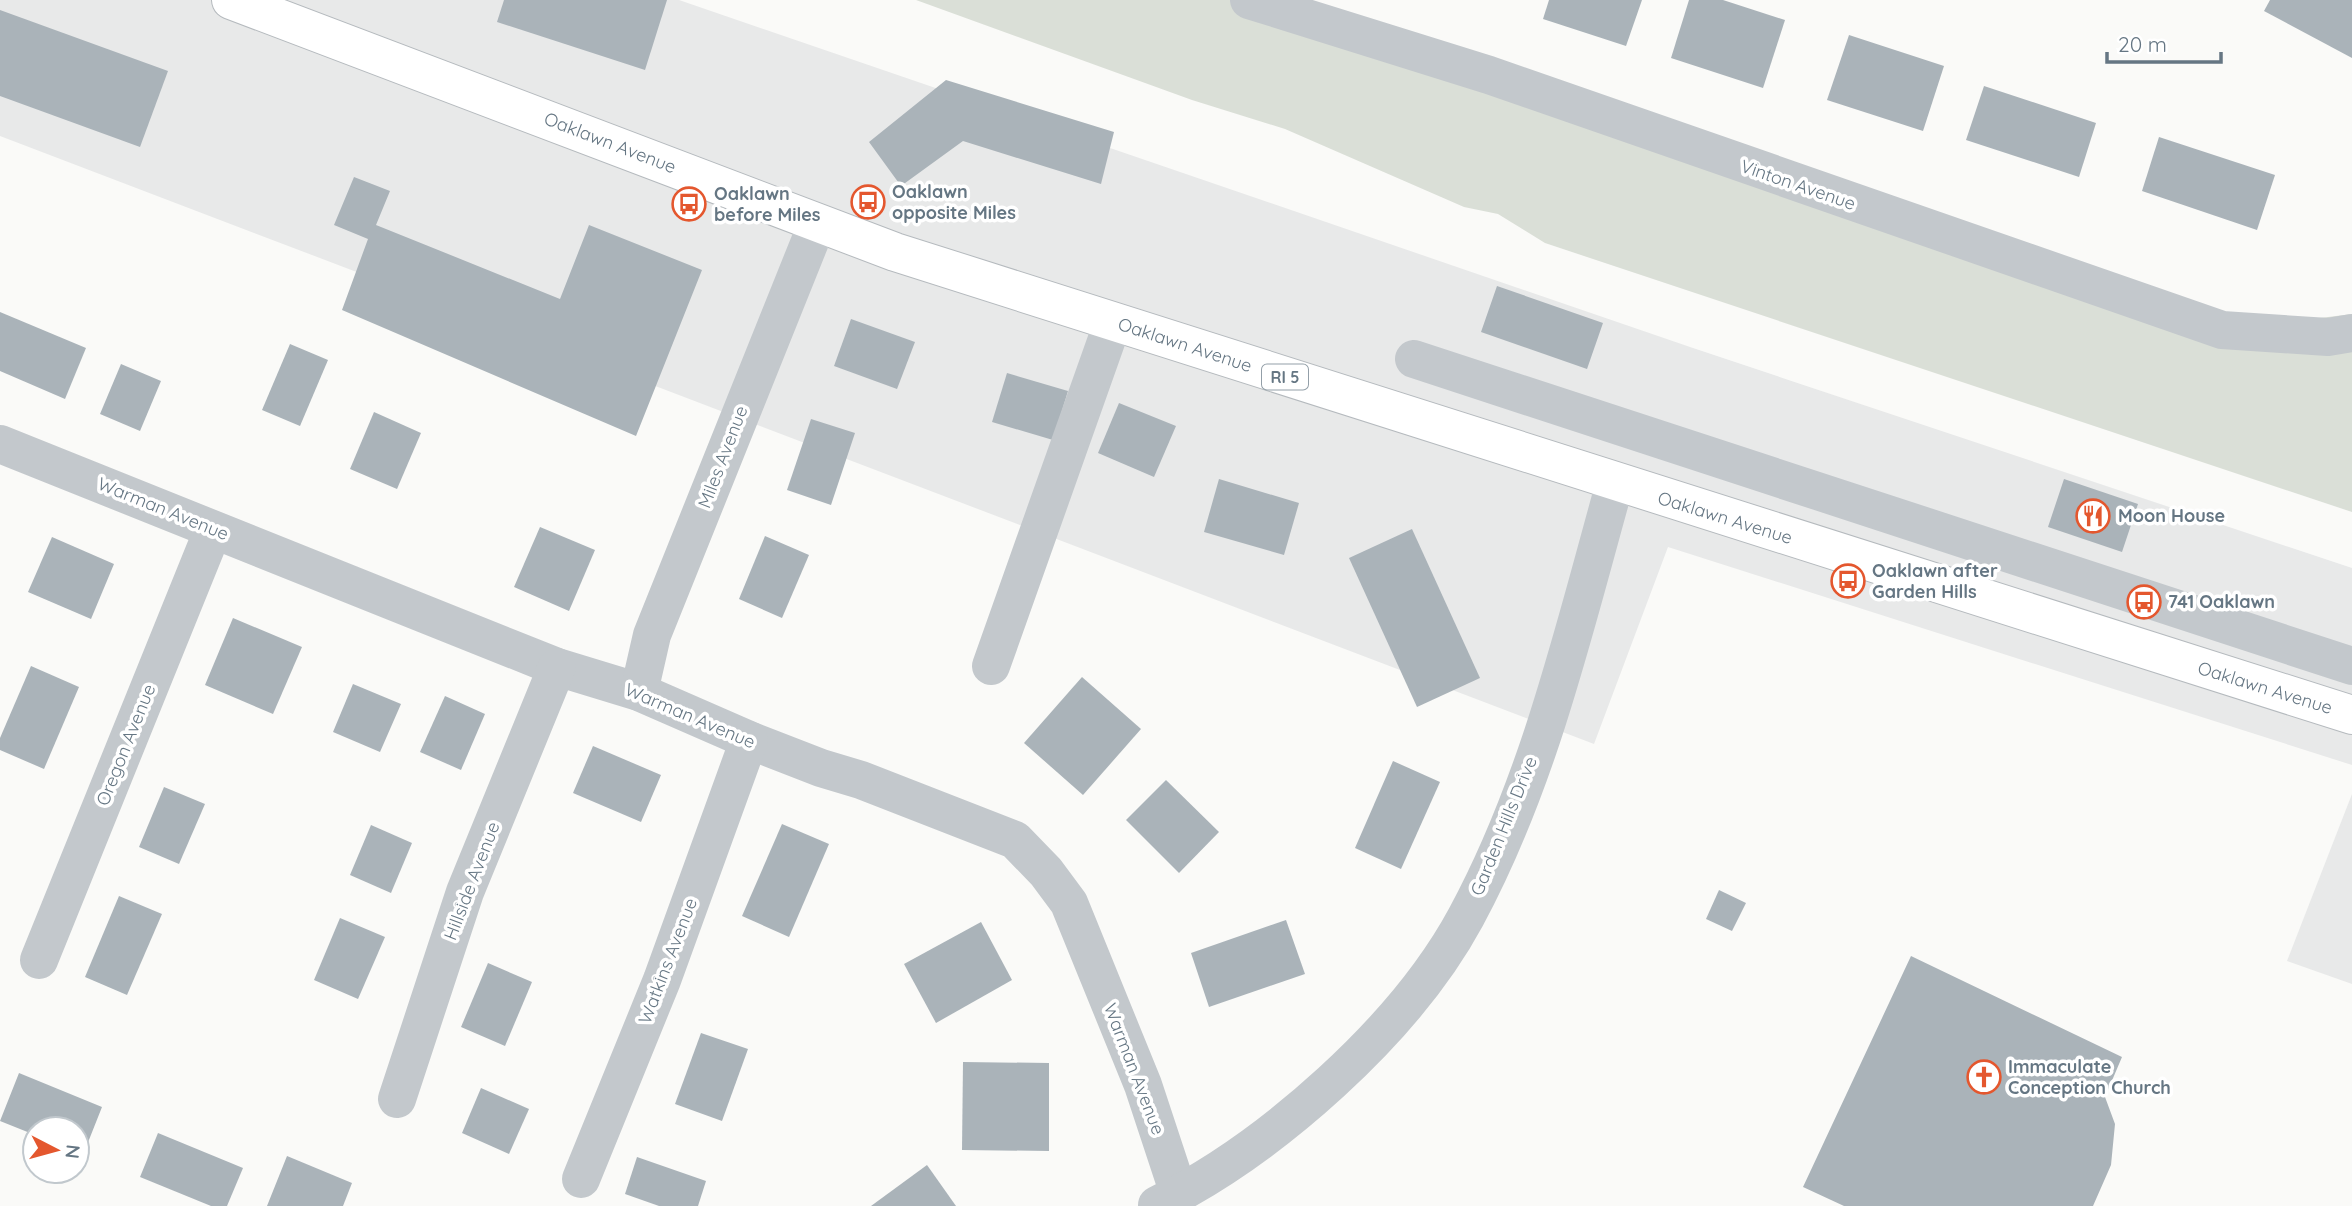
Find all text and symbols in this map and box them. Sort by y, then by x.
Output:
scale bar [2107,21,2221,65]
text: 20 m [2118,31,2167,57]
street label: Oaklawn Avenue [541,107,679,178]
street label: Vinton Avenue [1738,154,1859,215]
place label: Oaklawn opposite Miles [892,180,1016,224]
place label: Oaklawn before Miles [714,182,821,226]
bus stop icon: Oaklawn opposite Miles [849,183,887,221]
bus stop icon: Oaklawn before Miles [670,185,708,223]
street label: Oaklawn Avenue [1115,312,1255,377]
road number: RI 5 [1262,364,1308,390]
street label: Miles Avenue [692,402,753,511]
street label: Warman Avenue [94,472,232,545]
street label: Oaklawn Avenue [1655,486,1795,549]
restaurant icon: Moon House [2074,497,2112,535]
place label: Moon House [2118,504,2225,527]
place label: Oaklawn after Garden Hills [1872,559,1998,603]
bus stop icon: Oaklawn after Garden Hills [1829,562,1867,600]
bus stop icon: 741 Oaklawn [2125,583,2163,621]
place label: 741 Oaklawn [2168,590,2275,613]
street label: Oaklawn Avenue [2195,656,2335,719]
street label: Warman Avenue [622,678,759,753]
street label: Oregon Avenue [91,681,160,809]
street label: Garden Hills Drive [1465,753,1542,899]
street label: Hillside Avenue [438,818,505,943]
street label: Watkins Avenue [633,895,702,1027]
street label: Warman Avenue [1099,1000,1170,1138]
place label: Immaculate Conception Church [2008,1055,2171,1099]
church icon: Immaculate Conception Church [1965,1058,2003,1096]
north arrow [21,1115,91,1185]
text: N [60,1144,86,1160]

